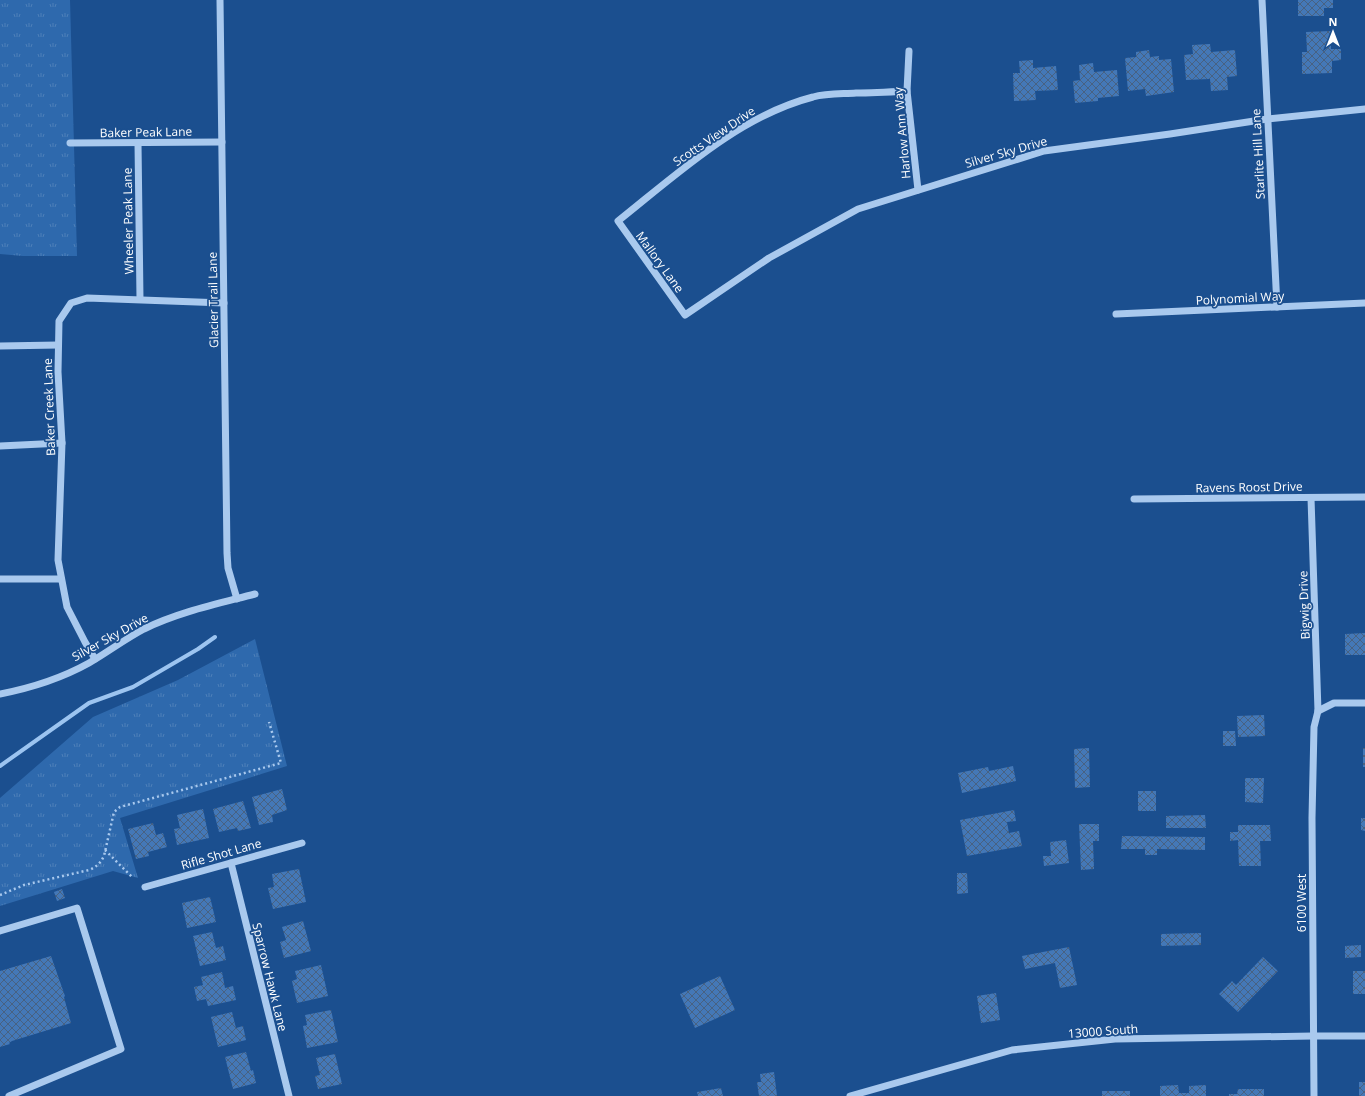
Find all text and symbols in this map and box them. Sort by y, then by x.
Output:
north arrow [1313,12,1353,52]
text: N [1329,14,1337,29]
street label: Harlow Ann Way [889,85,914,180]
street label: Scotts View Drive [670,102,759,170]
street label: Starlite Hill Lane [1247,108,1269,200]
street label: Baker Peak Lane [100,123,193,141]
street label: Silver Sky Drive [963,132,1049,172]
street label: Wheeler Peak Lane [119,167,137,275]
street label: Mallory Lane [632,228,688,296]
street label: Glacier Trail Lane [204,251,222,348]
street label: Polynomial Way [1195,287,1286,309]
street label: Baker Creek Lane [39,358,59,456]
street label: Ravens Roost Drive [1195,478,1303,496]
street label: Bigwig Drive [1294,570,1314,640]
street label: Silver Sky Drive [69,609,151,665]
street label: Rifle Shot Lane [179,834,263,874]
street label: 6100 West [1293,874,1310,932]
street label: Sparrow Hawk Lane [248,921,292,1033]
street label: 13000 South [1067,1020,1139,1042]

